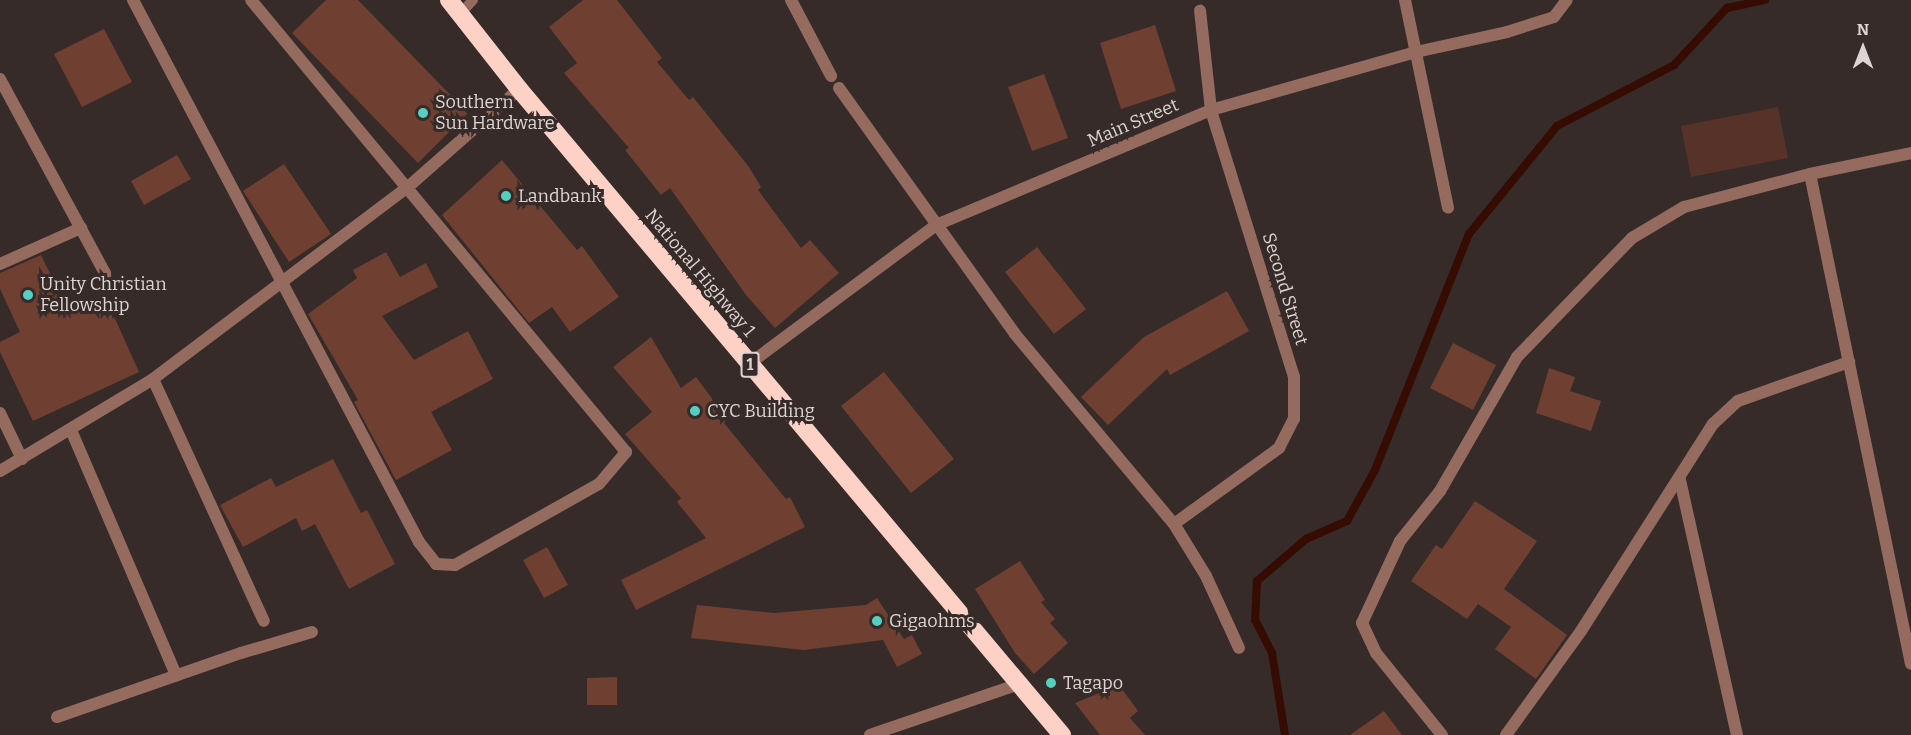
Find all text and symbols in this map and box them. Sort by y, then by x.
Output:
north arrow [1833,18,1893,78]
text: N [1857,20,1869,39]
place label: Southern Sun Hardware [435,92,555,134]
street label: Main Street [1084,94,1182,152]
marker: Southern Sun Hardware [416,106,430,120]
place label: Landbank [518,185,601,207]
marker: Landbank [499,189,513,203]
street label: National Highway 1 [640,205,760,341]
street label: Second Street [1258,230,1312,348]
place label: Unity Christian Fellowship [40,274,167,316]
marker: Unity Christian Fellowship [21,288,35,302]
road number: 1 [740,352,760,378]
place label: CYC Building [707,400,815,422]
marker: CYC Building [688,404,702,418]
place label: Gigaohms [889,610,975,632]
marker: Gigaohms [870,614,884,628]
place label: Tagapo [1063,672,1123,694]
marker: Tagapo [1044,676,1058,690]

